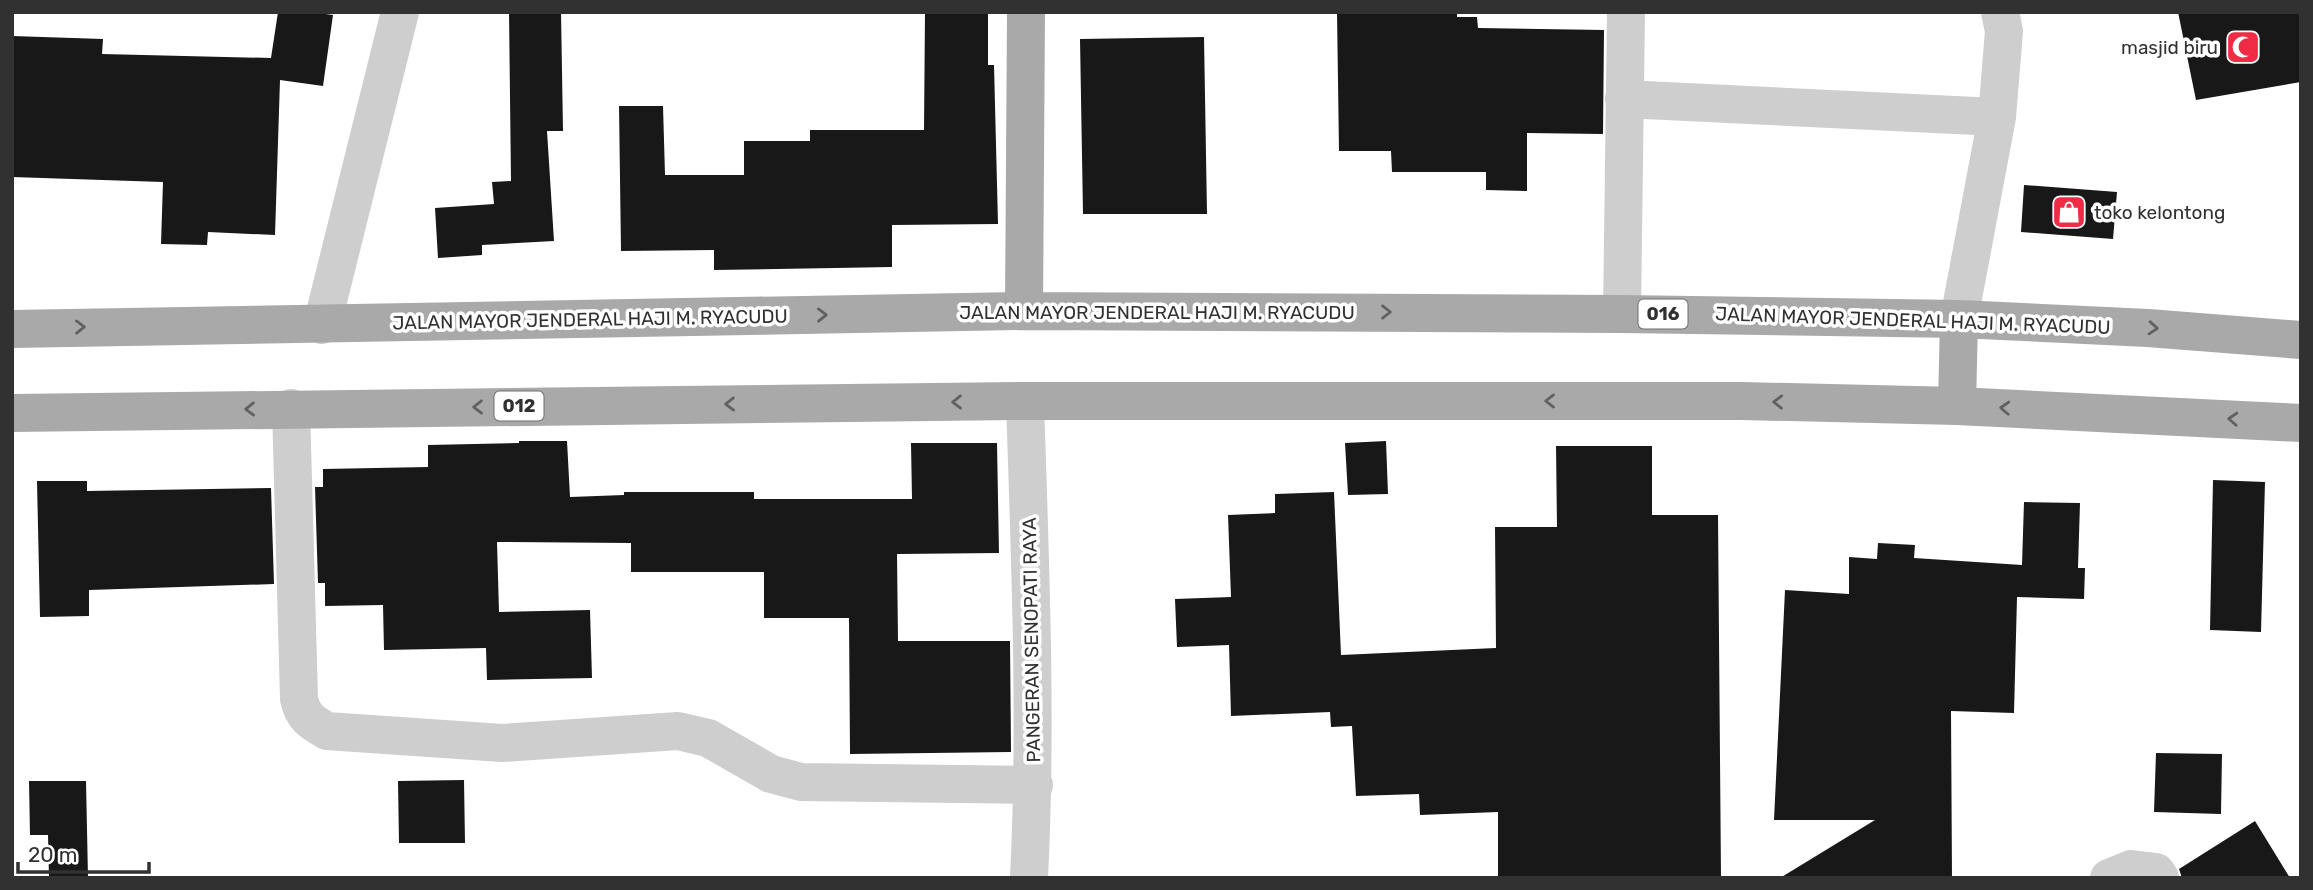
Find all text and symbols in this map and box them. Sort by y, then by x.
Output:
mosque icon: masjid biru [2224,28,2262,66]
place label: masjid biru [2121,36,2218,59]
shop icon: toko kelontong [2050,193,2088,231]
place label: toko kelontong [2094,201,2225,224]
road number: 016 [1638,300,1688,328]
street label: JALAN MAYOR JENDERAL HAJI M. RYACUDU [959,301,1355,324]
street label: JALAN MAYOR JENDERAL HAJI M. RYACUDU [1715,302,2111,339]
one-way arrow [1382,304,1392,320]
street label: JALAN MAYOR JENDERAL HAJI M. RYACUDU [392,305,788,334]
one-way arrow [817,307,828,322]
one-way arrow [76,319,86,335]
one-way arrow [2147,320,2158,335]
road number: 012 [494,392,544,420]
one-way arrow [1545,393,1555,409]
one-way arrow [951,394,962,410]
one-way arrow [1772,394,1783,410]
one-way arrow [724,396,734,412]
one-way arrow [472,399,483,414]
one-way arrow [244,401,255,417]
one-way arrow [2000,401,2011,416]
one-way arrow [2227,412,2238,427]
street label: PANGERAN SENOPATI RAYA [1018,517,1045,763]
scale bar [18,830,149,874]
text: 20 m [28,842,77,867]

